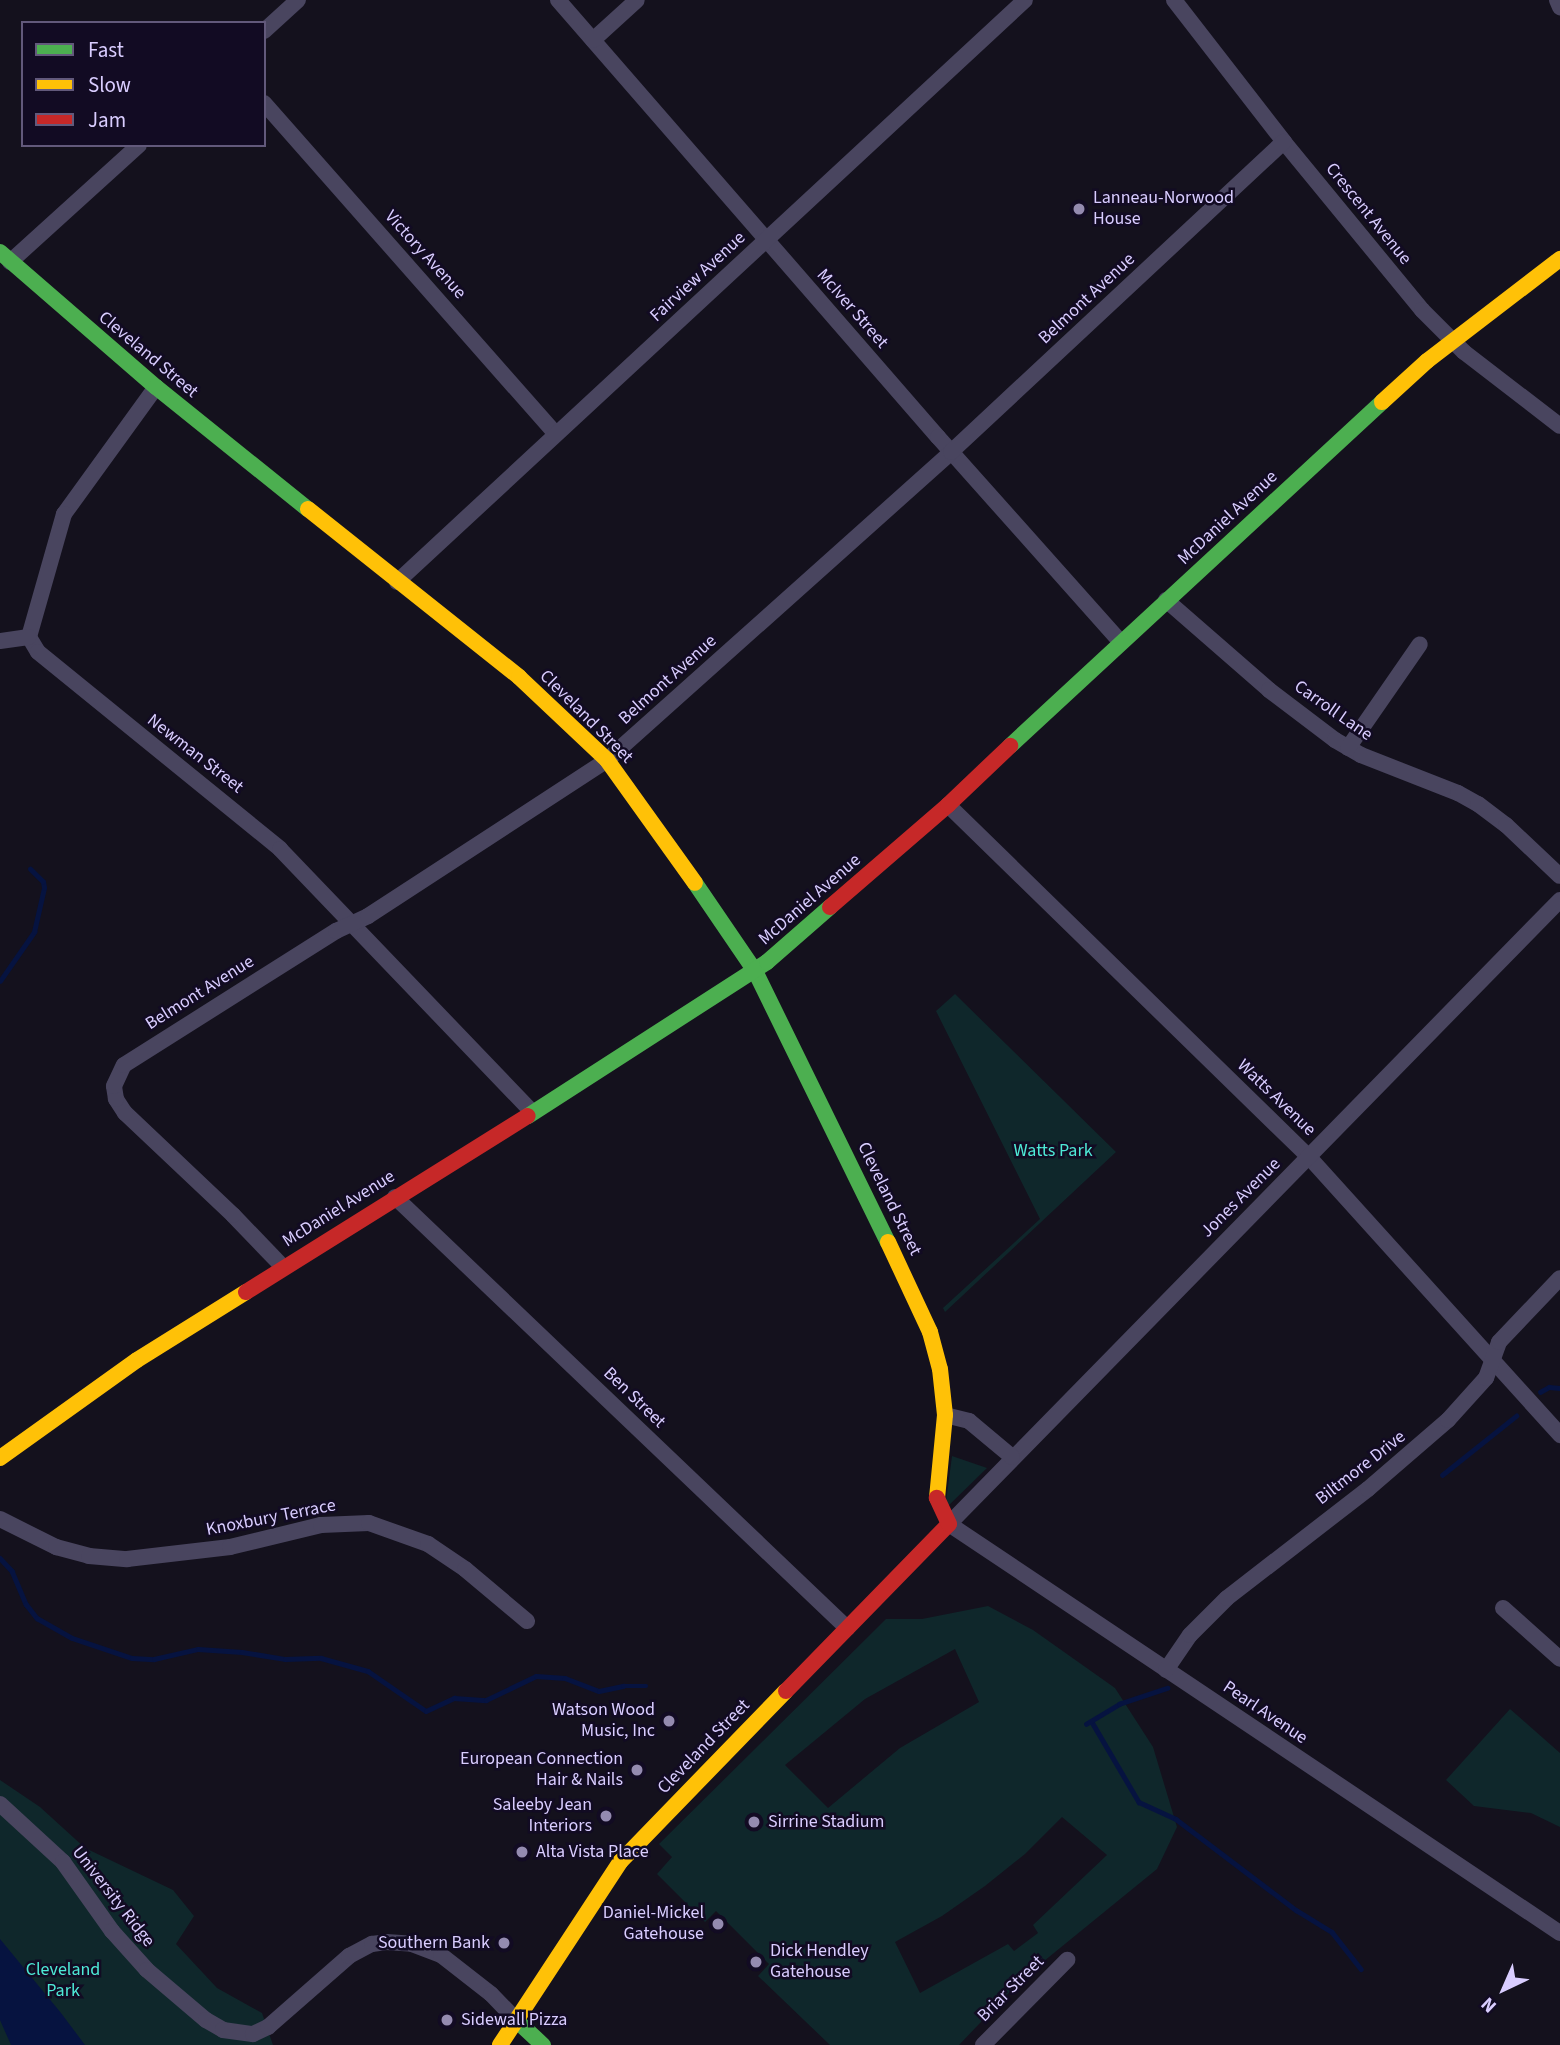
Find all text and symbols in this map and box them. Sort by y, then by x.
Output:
legend [21,21,266,147]
text: Fast [88,35,124,65]
text: Slow [88,70,131,100]
text: Jam [88,105,126,135]
street label: Crescent Avenue [1320,159,1416,269]
place label: Lanneau-Norwood House [1093,188,1234,230]
marker: Lanneau-Norwood House [1071,201,1087,217]
street label: Victory Avenue [380,206,470,304]
street label: Fairview Avenue [646,227,750,327]
street label: Belmont Avenue [1034,249,1140,349]
street label: McIver Street [812,265,892,353]
street label: Cleveland Street [94,307,202,403]
street label: McDaniel Avenue [1174,466,1282,570]
street label: Belmont Avenue [615,631,721,729]
street label: Cleveland Street [535,666,637,768]
street label: Carroll Lane [1290,676,1376,746]
street label: Newman Street [143,710,247,798]
street label: McDaniel Avenue [754,850,866,950]
street label: Belmont Avenue [142,951,258,1035]
street label: Watts Avenue [1232,1055,1320,1141]
street label: Cleveland Street [852,1139,926,1259]
park label: Watts Park [1013,1140,1093,1162]
street label: Jones Avenue [1197,1154,1285,1242]
street label: McDaniel Avenue [279,1166,399,1252]
street label: Ben Street [598,1363,670,1433]
street label: Biltmore Drive [1312,1426,1410,1510]
street label: Knoxbury Terrace [204,1495,338,1541]
street label: Pearl Avenue [1219,1677,1311,1749]
street label: Cleveland Street [653,1695,755,1799]
place label: Watson Wood Music, Inc [552,1700,655,1742]
marker: Watson Wood Music, Inc [661,1713,677,1729]
place label: European Connection Hair & Nails [460,1749,623,1792]
marker: European Connection Hair & Nails [629,1762,645,1778]
place label: Saleeby Jean Interiors [493,1795,592,1838]
marker: Saleeby Jean Interiors [598,1808,614,1824]
place label: Sirrine Stadium [768,1811,884,1833]
marker: Sirrine Stadium [746,1814,762,1830]
place label: Alta Vista Place [536,1841,649,1863]
street label: University Ridge [67,1842,159,1952]
marker: Alta Vista Place [514,1844,530,1860]
place label: Daniel-Mickel Gatehouse [603,1903,704,1946]
marker: Daniel-Mickel Gatehouse [710,1916,726,1932]
place label: Southern Bank [378,1932,490,1954]
marker: Southern Bank [496,1935,512,1951]
place label: Dick Hendley Gatehouse [770,1941,869,1983]
street label: Briar Street [973,1951,1049,2027]
marker: Dick Hendley Gatehouse [748,1954,764,1970]
north arrow [1469,1954,1539,2024]
park label: Cleveland Park [26,1960,100,2002]
text: N [1475,1990,1503,2019]
place label: Sidewall Pizza [461,2009,567,2031]
marker: Sidewall Pizza [439,2012,455,2028]

